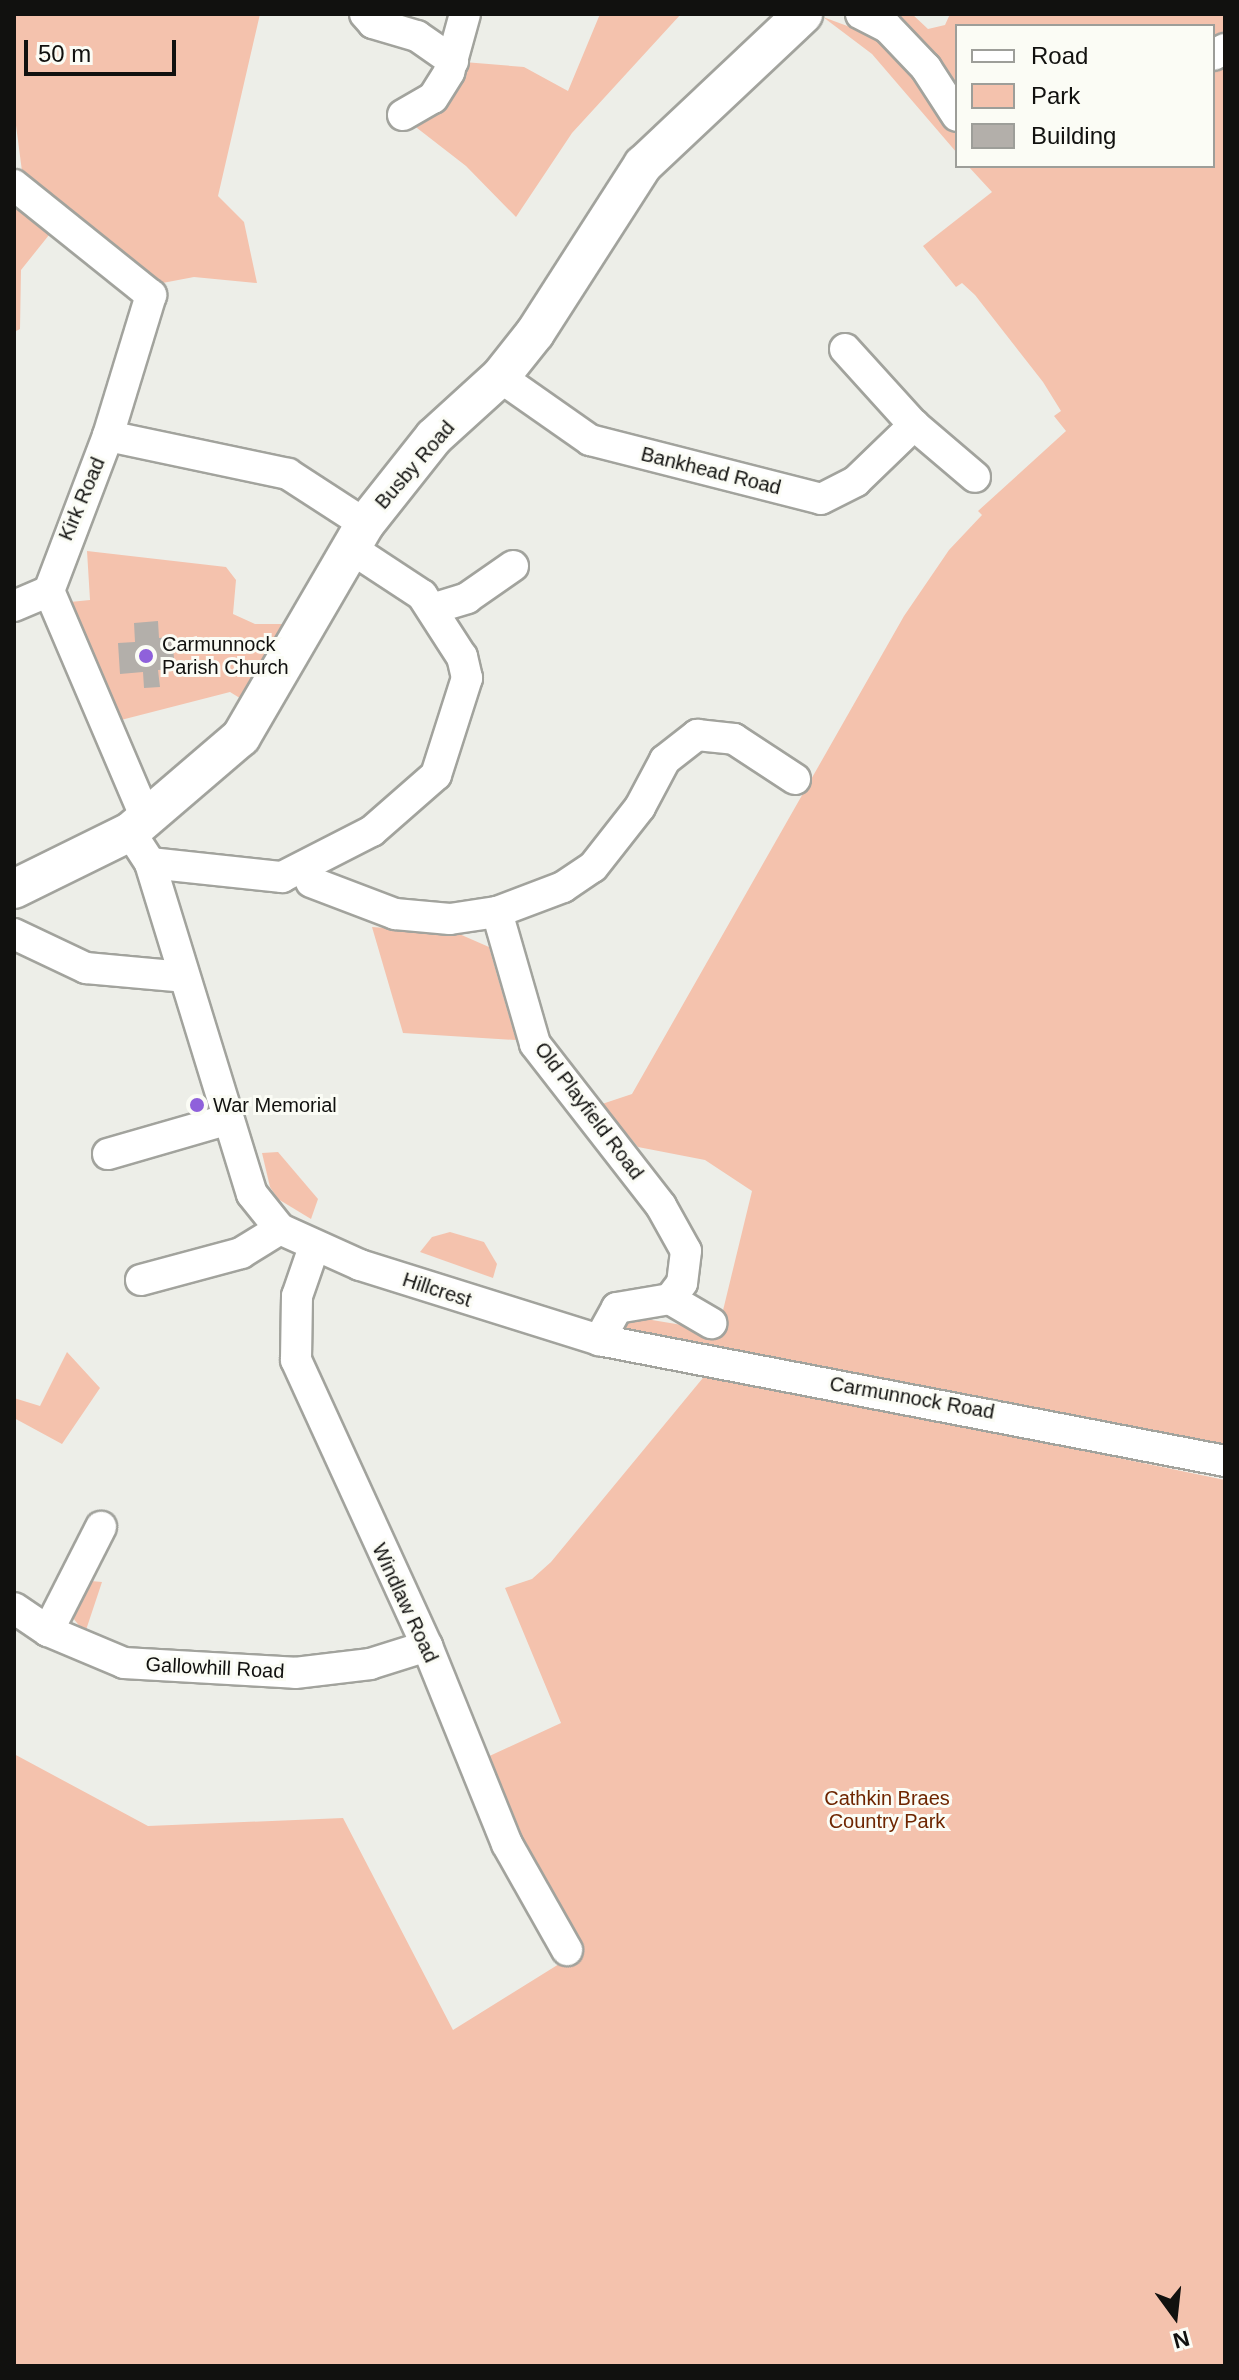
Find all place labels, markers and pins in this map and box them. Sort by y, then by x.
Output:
place label: Carmunnock Parish Church [162,632,289,679]
marker: Carmunnock Parish Church [137,647,155,665]
place label: War Memorial [213,1093,337,1117]
marker: War Memorial [188,1096,206,1114]

